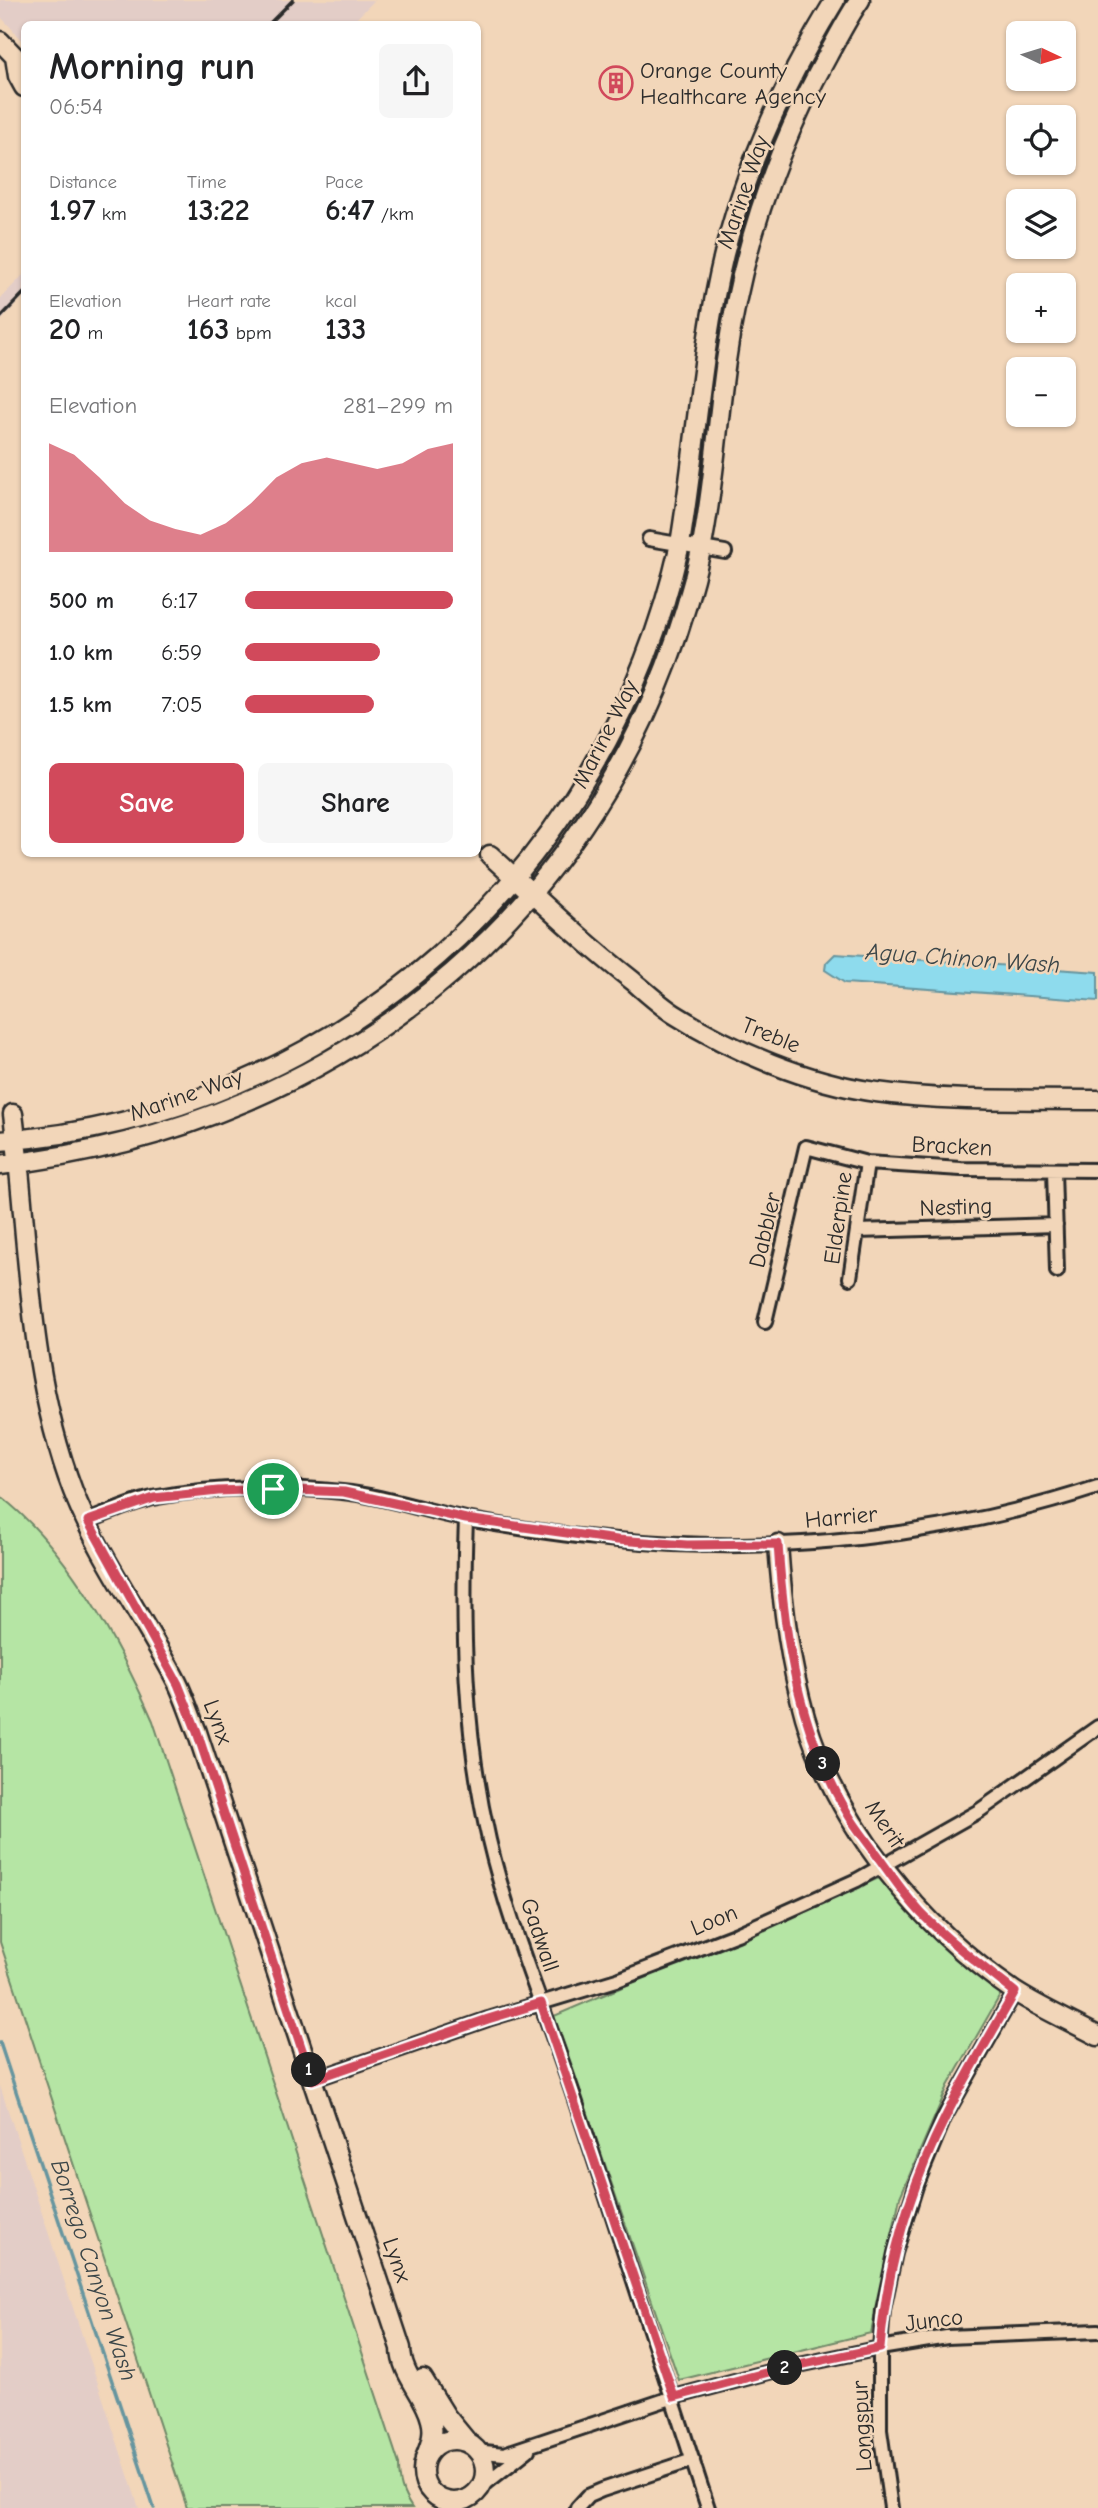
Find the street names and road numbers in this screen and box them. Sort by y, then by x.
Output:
street label: Marine Way [711,131,775,252]
street label: Marine Way [566,675,644,793]
street label: Treble [738,1011,804,1059]
street label: Marine Way [126,1063,247,1127]
street label: Bracken [911,1130,993,1162]
street label: Elderpine [818,1170,858,1266]
street label: Dabbler [743,1189,787,1270]
street label: Nesting [919,1192,993,1222]
street label: Harrier [804,1500,879,1534]
street label: Lynx [198,1696,238,1748]
street label: Merit [859,1795,911,1854]
street label: Gadwall [515,1895,565,1975]
street label: Loon [687,1898,741,1942]
street label: Lynx [377,2234,417,2286]
street label: Junco [903,2303,965,2337]
street label: Longspur [846,2379,878,2472]

